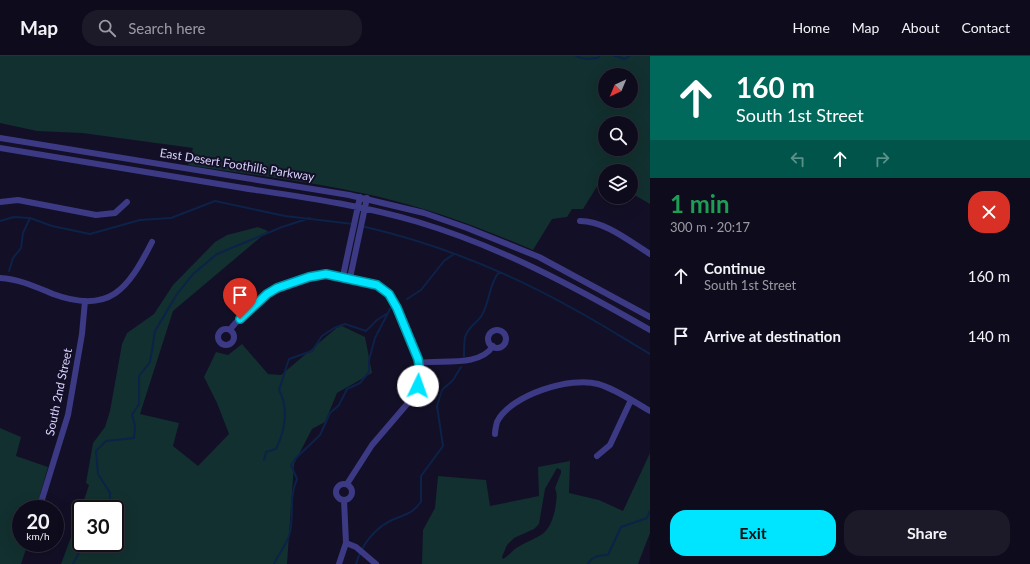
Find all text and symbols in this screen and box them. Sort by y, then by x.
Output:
search box [82,10,362,46]
text: Map [20,16,58,39]
icon: search [96,17,118,39]
text: Search here [128,19,206,37]
text: Home [792,19,830,36]
text: Map [852,19,879,36]
text: About [901,19,939,36]
text: Contact [961,19,1010,36]
north arrow [598,68,638,108]
map controls [598,68,638,204]
text: 160 m [736,70,815,104]
icon: ahead [670,72,722,124]
text: South 1st Street [736,104,864,126]
button: search [598,116,638,156]
street label: East Desert Foothills Parkway [159,145,316,184]
icon: left [787,148,809,170]
icon: ahead [829,148,851,170]
icon: right [871,148,893,170]
button: layers [598,164,638,204]
text: 1 min [670,189,730,218]
button: close [968,191,1010,233]
text: 300 m · 20:17 [670,219,750,235]
text: Continue [704,259,765,277]
icon: ahead [670,265,692,287]
text: 160 m [968,267,1010,285]
text: South 1st Street [704,277,796,293]
pin [223,278,257,319]
icon: arrive [229,284,251,306]
icon: arrive [670,325,692,347]
text: Arrive at destination [704,327,841,345]
text: 140 m [968,327,1010,345]
street label: South 2nd Street [42,346,75,437]
position arrow [397,365,439,407]
speed limit sign: 30 [72,500,124,552]
text: 20 [26,509,50,533]
button: Exit [670,510,836,556]
button: Share [844,510,1010,556]
text: km/h [26,530,50,542]

